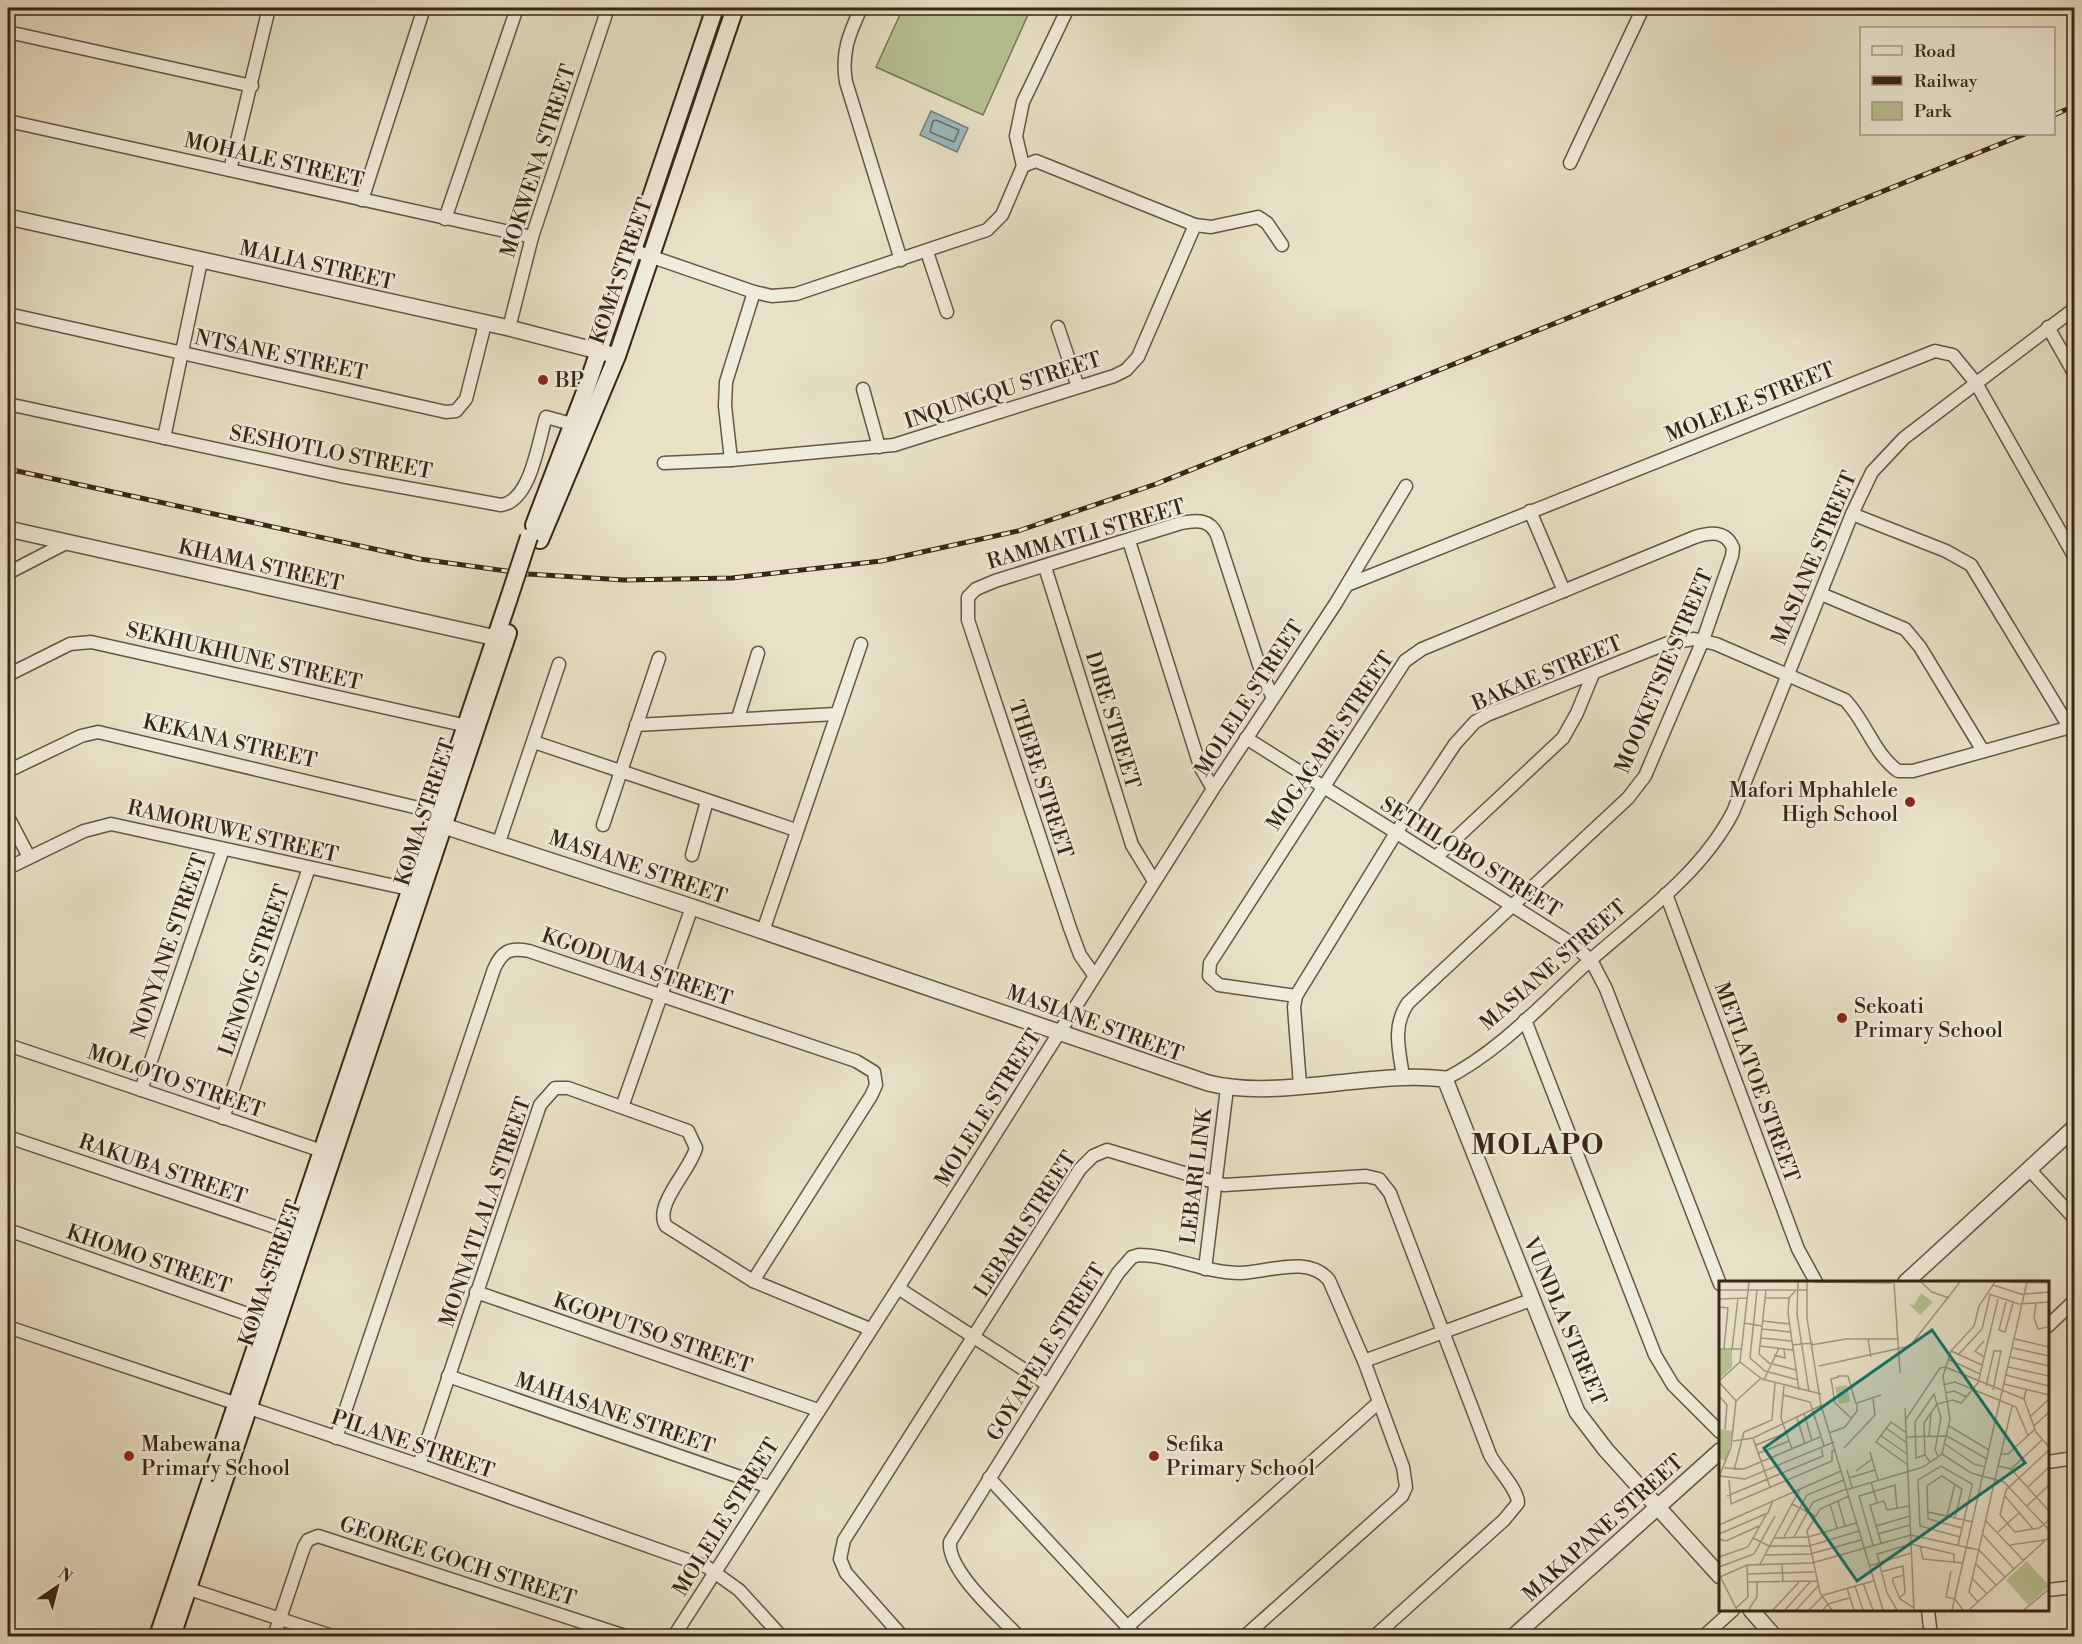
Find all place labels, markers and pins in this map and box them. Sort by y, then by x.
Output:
place label: BP [554,368,584,394]
marker: BP [536,373,550,387]
place label: Mafori Mphahlele High School [1729,778,1898,828]
marker: Mafori Mphahlele High School [1903,795,1917,809]
place label: Sekoati Primary School [1854,994,2003,1044]
marker: Sekoati Primary School [1835,1011,1849,1025]
place label: Mabewana Primary School [141,1432,290,1482]
place label: Sefika Primary School [1166,1432,1315,1482]
marker: Mabewana Primary School [122,1449,136,1463]
marker: Sefika Primary School [1147,1449,1161,1463]

